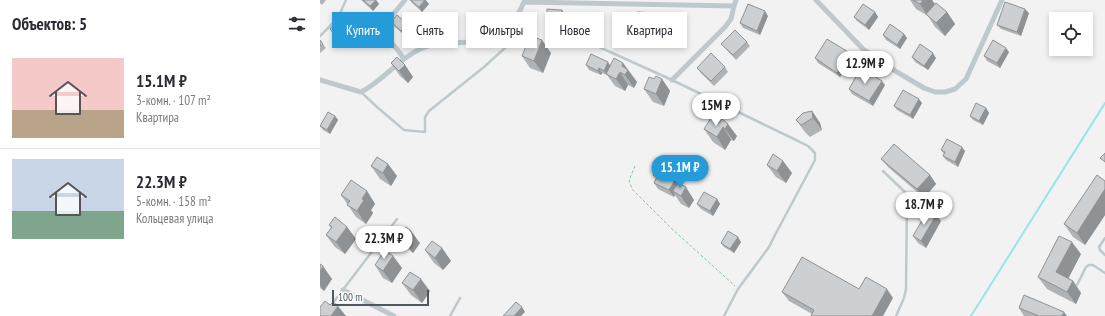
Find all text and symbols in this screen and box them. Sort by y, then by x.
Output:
chip: Купить [332,12,394,48]
chip: Снять [402,12,458,48]
chip: Фильтры [466,12,537,48]
chip: Новое [545,12,604,48]
chip: Квартира [612,12,687,48]
map controls [1049,12,1093,56]
button: locate [1049,12,1093,56]
text: Объектов: 5 [12,13,87,35]
icon: filters [286,13,308,35]
pin: 12.9M ₽ [828,51,902,85]
text: 12.9M ₽ [846,55,884,72]
text: 15.1M ₽ [136,70,187,92]
icon: home [44,74,92,122]
text: 3-комн. · 107 m² [136,92,211,109]
pin: 15M ₽ [688,93,744,127]
text: 15M ₽ [701,97,731,114]
text: Квартира [136,109,179,126]
pin: 15.1M ₽ [643,155,717,189]
text: 15.1M ₽ [661,159,699,176]
text: 22.3M ₽ [136,171,187,193]
icon: home [44,175,92,223]
pin: 18.7M ₽ [887,192,961,226]
text: 5-комн. · 158 m² [136,193,211,210]
text: 18.7M ₽ [905,196,943,213]
text: Кольцевая улица [136,210,214,227]
pin: 22.3M ₽ [347,226,421,260]
text: 22.3M ₽ [365,230,403,247]
scale bar [332,288,429,307]
text: 100 m [338,290,362,304]

